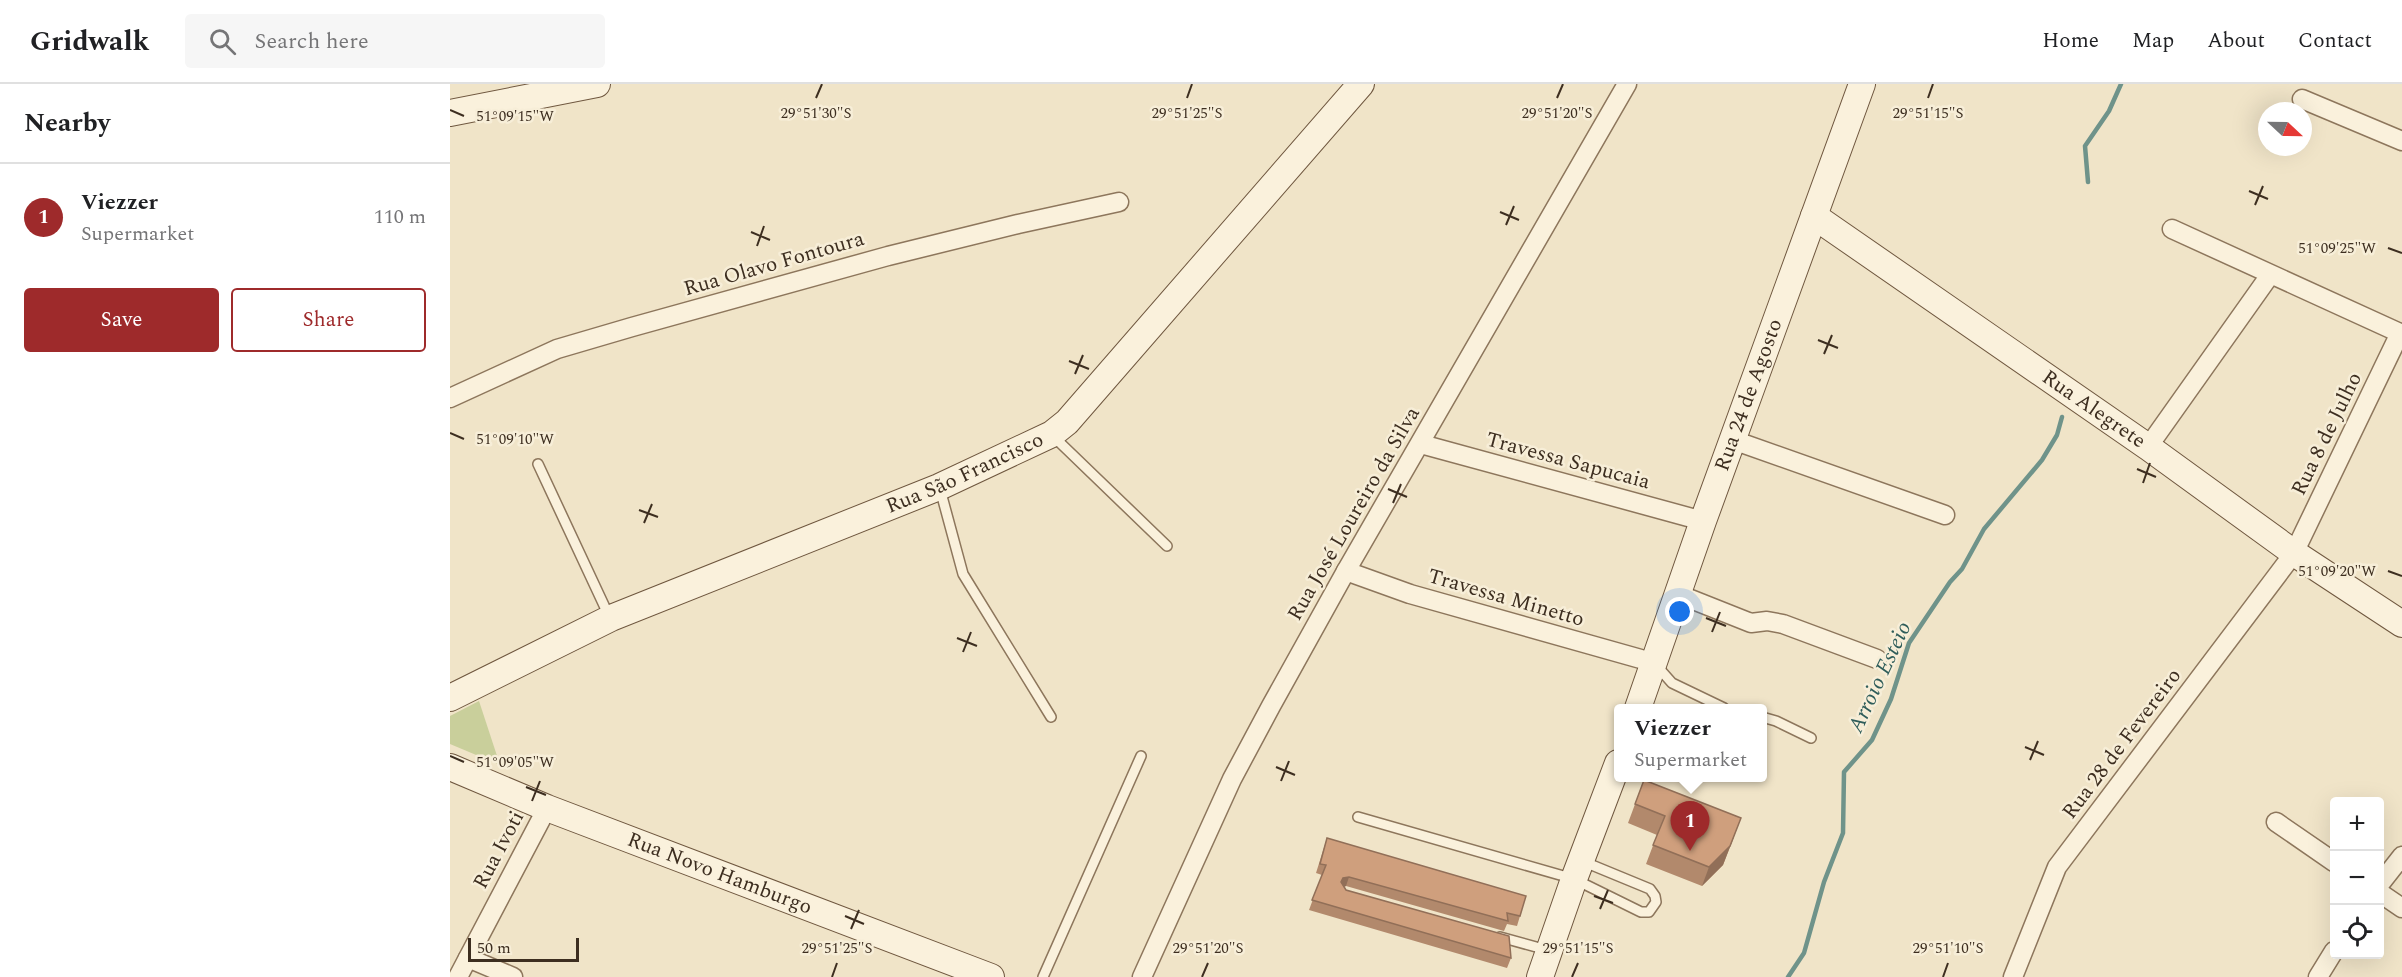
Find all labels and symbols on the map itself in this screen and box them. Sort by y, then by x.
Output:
text: 29°51'30"S [781,102,852,125]
text: 29°51'25"S [1152,102,1223,125]
text: 29°51'20"S [1522,102,1593,125]
text: 29°51'15"S [1893,102,1964,125]
north arrow [2258,102,2312,156]
text: 51°09'15"W [476,105,554,128]
street label: Rua Olavo Fontoura [680,223,869,305]
text: 51°09'25"W [2298,237,2376,260]
street label: Rua 24 de Agosto [1706,314,1791,476]
street label: Rua Alegrete [2035,362,2152,457]
street label: Rua 8 de Julho [2283,367,2371,501]
street label: Rua José Loureiro da Silva [1279,400,1429,627]
street label: Rua São Francisco [881,424,1049,523]
street label: Travessa Sapucaia [1482,424,1654,498]
text: 51°09'10"W [476,428,554,451]
street label: Travessa Minetto [1424,560,1588,636]
text: 51°09'20"W [2298,560,2376,583]
your location [1665,597,1694,626]
water label: Arroio Esteio [1839,616,1920,739]
street label: Rua 28 de Fevereiro [2054,662,2190,826]
text: 51°09'05"W [476,751,554,774]
pin: 1 [1670,802,1710,851]
street label: Rua Ivoti [465,805,533,895]
street label: Rua Novo Hamburgo [622,824,817,923]
scale bar [468,935,579,962]
text: 29°51'25"S [802,937,873,960]
text: 29°51'20"S [1173,937,1244,960]
text: 29°51'15"S [1543,937,1614,960]
text: 29°51'10"S [1913,937,1984,960]

